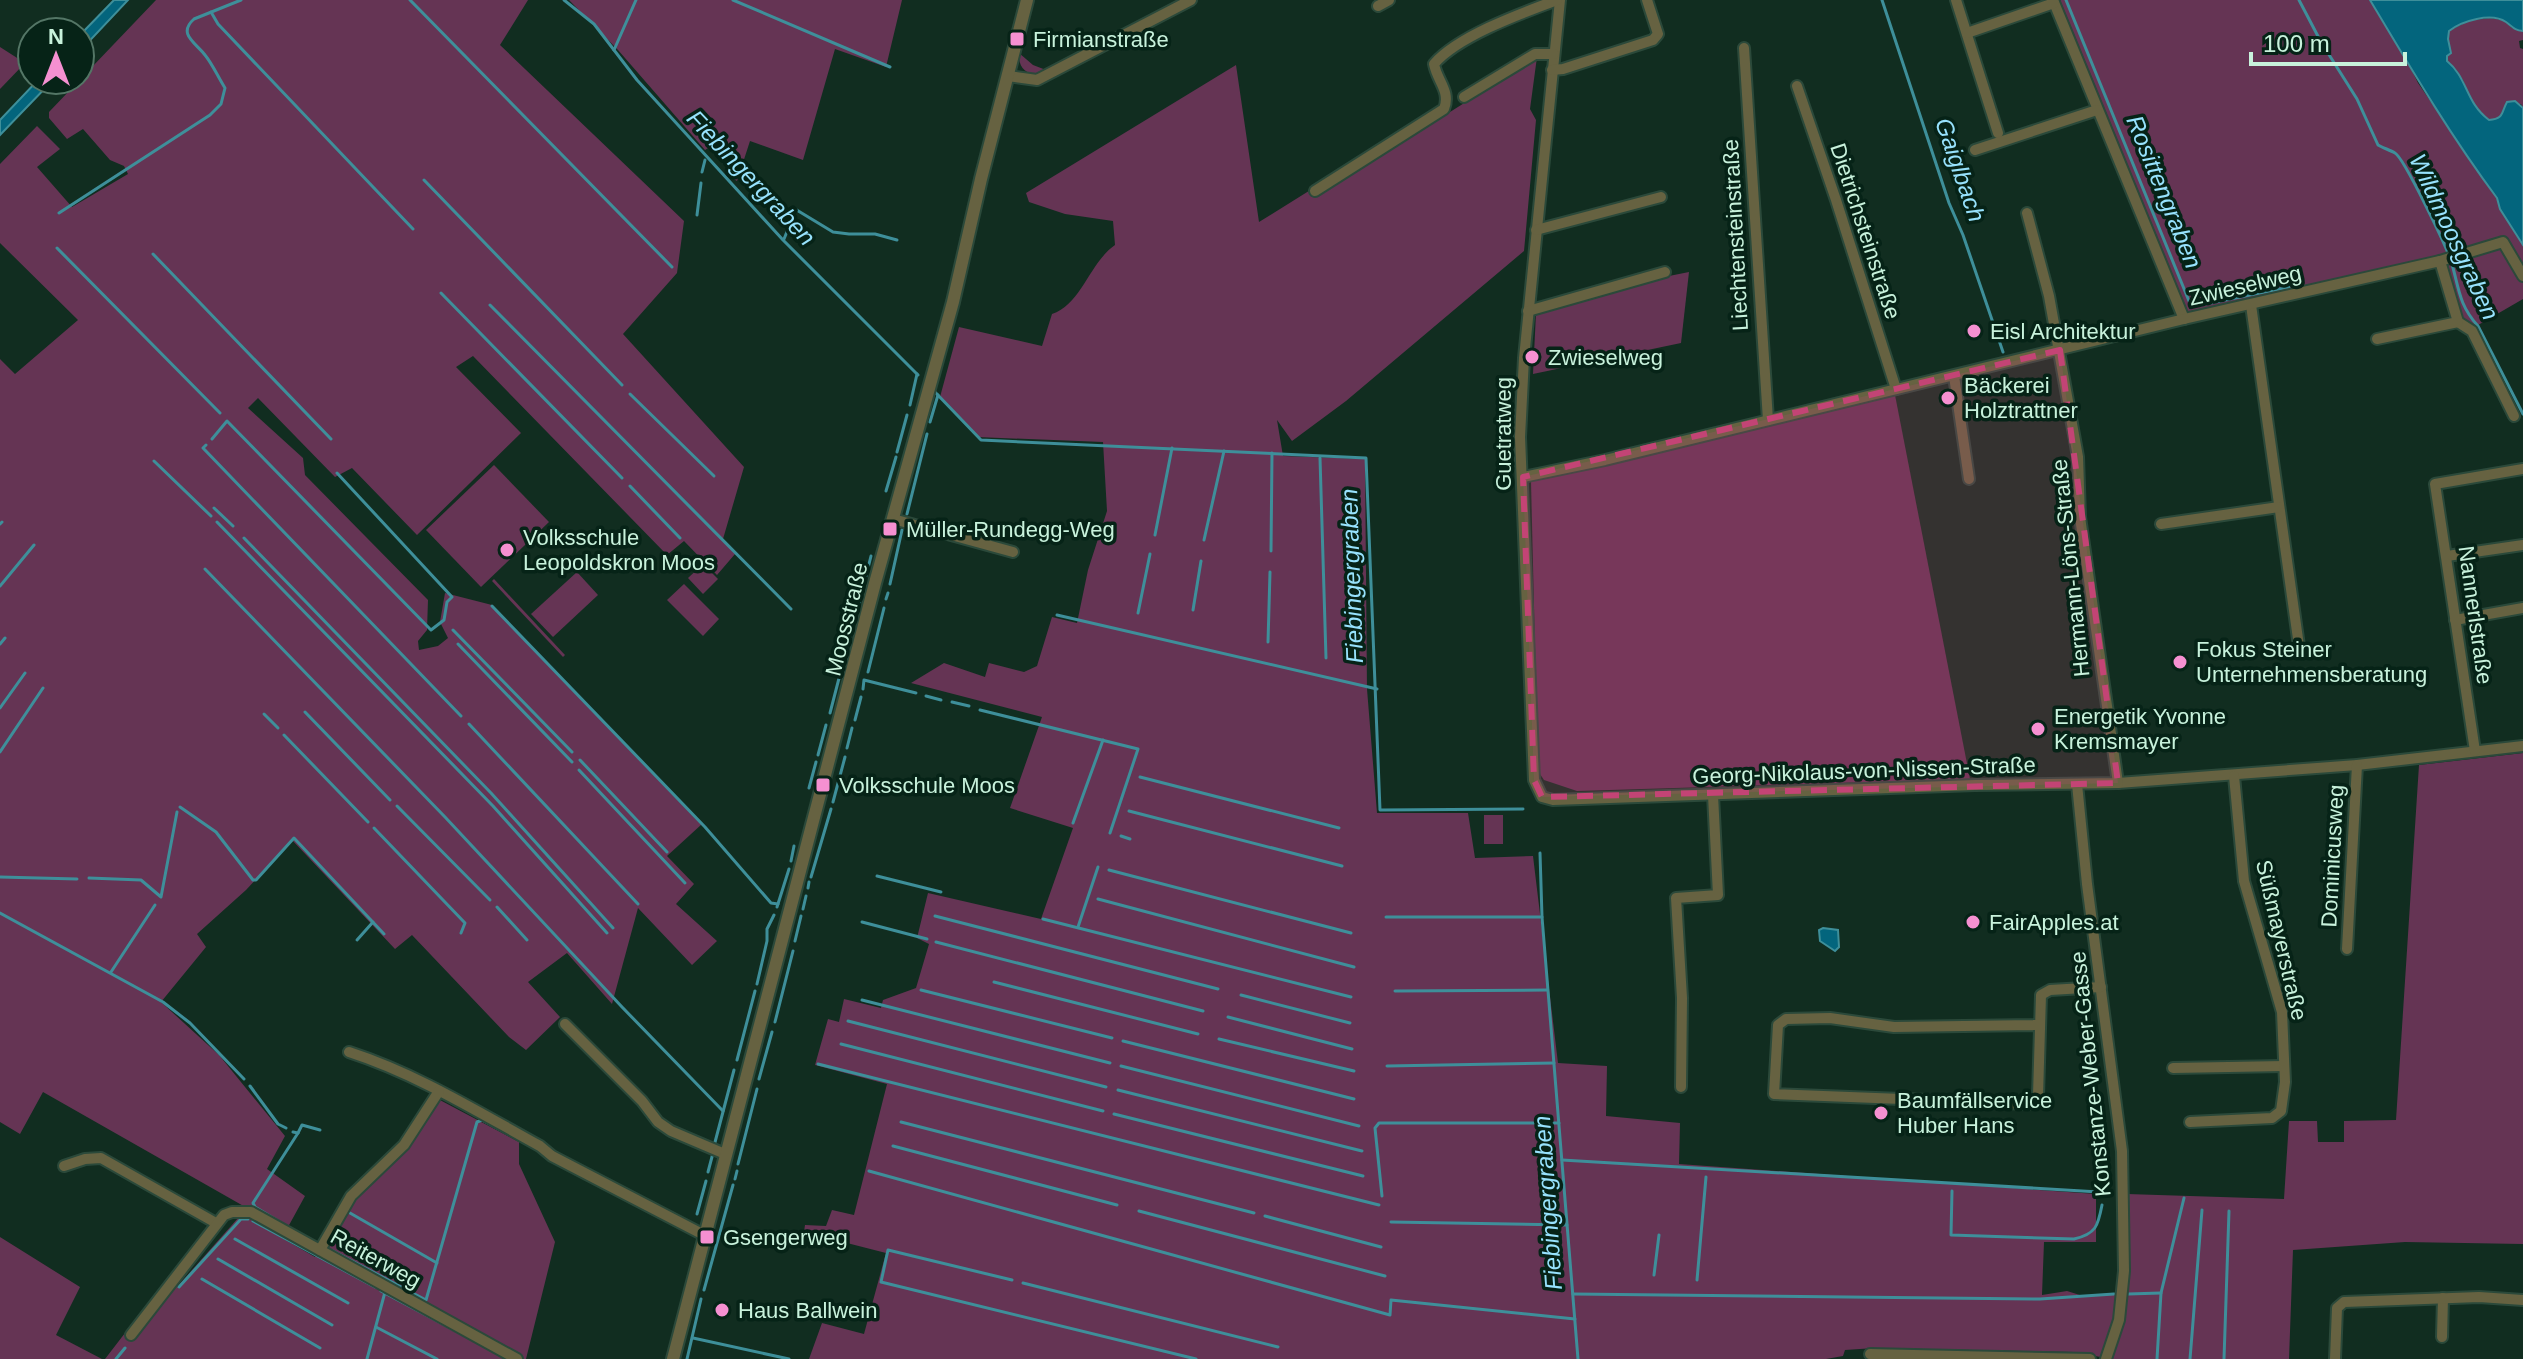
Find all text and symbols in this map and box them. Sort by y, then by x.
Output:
north arrow [16,16,96,96]
scale bar [2251,16,2405,66]
text: N [48,24,64,49]
place label: Firmianstraße [1033,27,1169,52]
marker: Firmianstraße [1008,30,1026,48]
text: 100 m [2263,30,2330,57]
water label: Fiebingergraben [682,105,821,251]
water label: Rosittengraben [2121,111,2207,272]
water label: Gaiglbach [1930,114,1991,225]
street label: Liechtensteinstraße [1718,138,1753,331]
street label: Dietrichsteinstraße [1825,140,1906,322]
water label: Wildmoosgraben [2404,150,2505,324]
street label: Zwieselweg [2186,260,2304,311]
place label: Eisl Architektur [1990,319,2136,344]
marker: Eisl Architektur [1965,322,1983,340]
place label: Zwieselweg [1548,345,1663,370]
marker: Zwieselweg [1523,348,1541,366]
place label: Bäckerei Holztrattner [1964,373,2078,423]
street label: Guetratweg [1491,377,1516,491]
marker: Bäckerei Holztrattner [1939,389,1957,407]
street label: Hermann-Löns-Straße [2047,458,2094,678]
water label: Fiebingergraben [1335,488,1368,664]
place label: Müller-Rundegg-Weg [906,517,1115,542]
marker: Müller-Rundegg-Weg [881,520,899,538]
place label: Volksschule Leopoldskron Moos [523,525,715,575]
marker: Volksschule Leopoldskron Moos [498,541,516,559]
street label: Nannerlstraße [2453,544,2498,686]
street label: Moosstraße [820,560,873,678]
place label: Fokus Steiner Unternehmensberatung [2196,637,2427,687]
marker: Fokus Steiner Unternehmensberatung [2171,653,2189,671]
place label: Energetik Yvonne Kremsmayer [2054,704,2226,754]
marker: Energetik Yvonne Kremsmayer [2029,720,2047,738]
street label: Georg-Nikolaus-von-Nissen-Straße [1692,752,2036,789]
place label: Volksschule Moos [839,773,1015,798]
marker: Volksschule Moos [814,776,832,794]
street label: Dominicusweg [2316,784,2349,928]
street label: Süßmayerstraße [2251,857,2312,1023]
place label: FairApples.at [1989,910,2119,935]
marker: FairApples.at [1964,913,1982,931]
street label: Konstanze-Weber-Gasse [2065,950,2116,1198]
place label: Baumfällservice Huber Hans [1897,1088,2052,1138]
marker: Baumfällservice Huber Hans [1872,1104,1890,1122]
water label: Fiebingergraben [1528,1115,1567,1291]
street label: Reiterweg [326,1223,425,1293]
place label: Gsengerweg [723,1225,848,1250]
marker: Gsengerweg [698,1228,716,1246]
place label: Haus Ballwein [738,1298,877,1323]
marker: Haus Ballwein [713,1301,731,1319]

